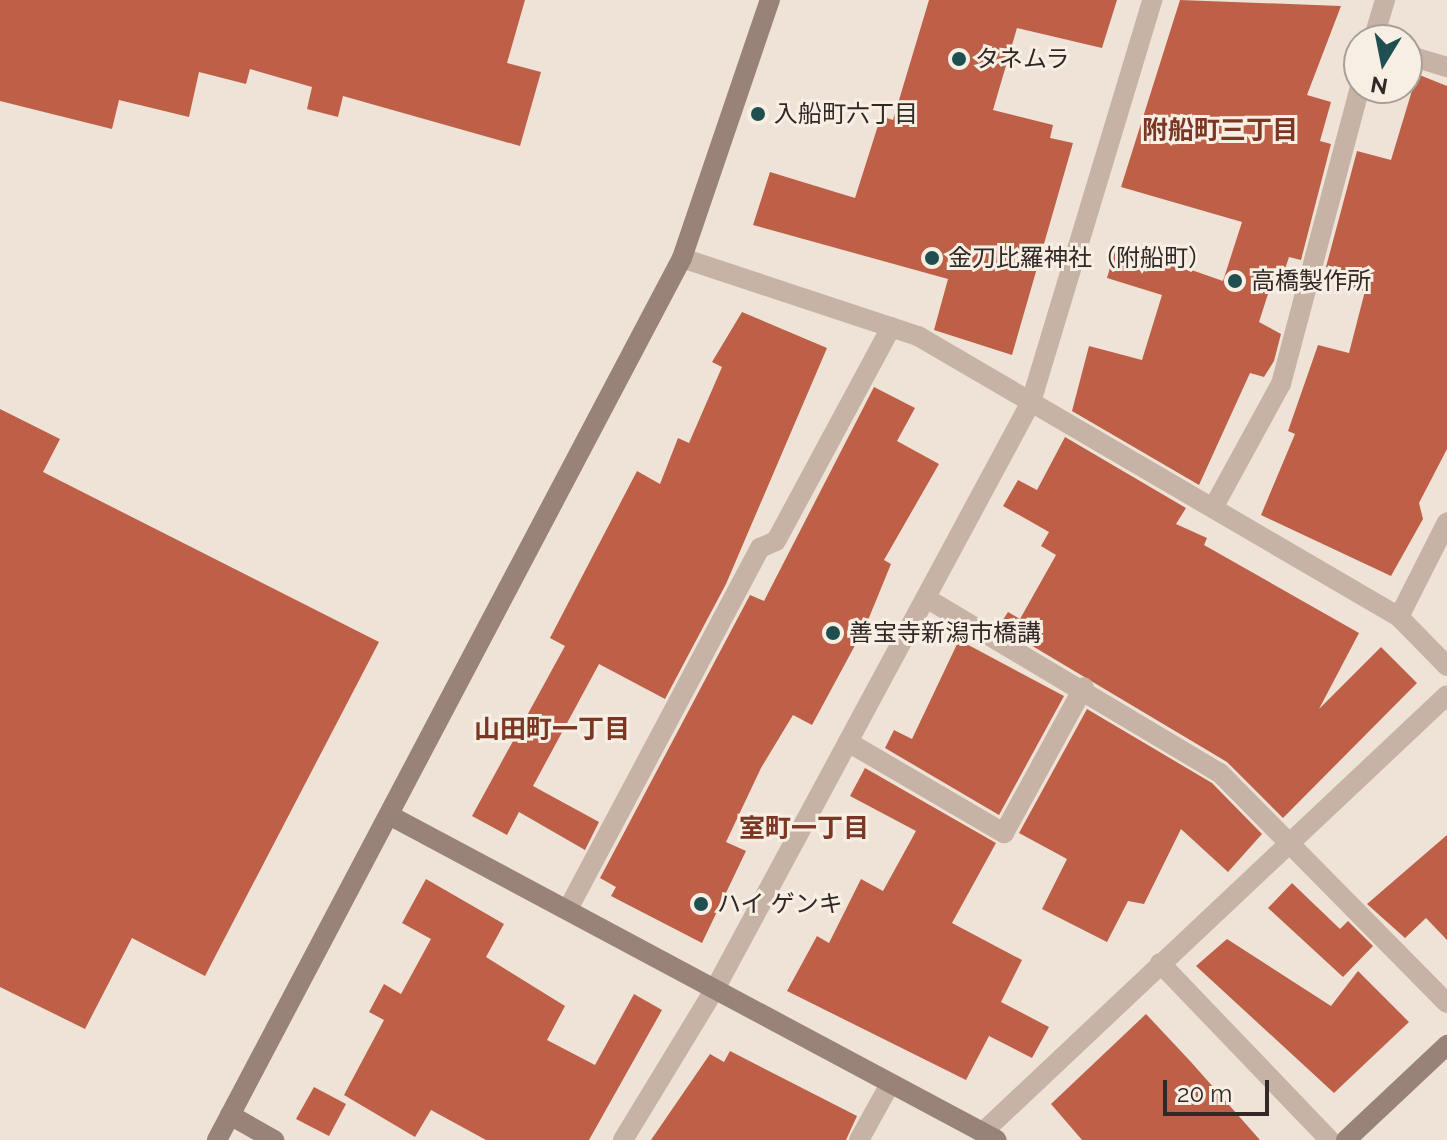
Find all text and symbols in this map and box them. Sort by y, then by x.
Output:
north arrow [1343,24,1423,104]
place label: タネムラ [975,45,1071,73]
marker: タネムラ [950,50,968,68]
text: N [1369,71,1390,100]
place label: 入船町六丁目 [774,100,918,128]
marker: 入船町六丁目 [749,105,767,123]
district label: 附船町三丁目 [1142,115,1298,147]
place label: 金刀比羅神社（附船町） [948,244,1212,272]
marker: 金刀比羅神社（附船町） [923,249,941,267]
place label: 高橋製作所 [1251,267,1371,295]
marker: 高橋製作所 [1226,272,1244,290]
place label: 善宝寺新潟市橋講 [849,619,1041,647]
marker: 善宝寺新潟市橋講 [824,624,842,642]
district label: 山田町一丁目 [474,714,630,746]
district label: 室町一丁目 [739,813,869,845]
place label: ハイ ゲンキ [717,890,843,918]
marker: ハイ ゲンキ [692,895,710,913]
scale bar [1167,1064,1273,1114]
text: 20 m [1177,1079,1232,1108]

